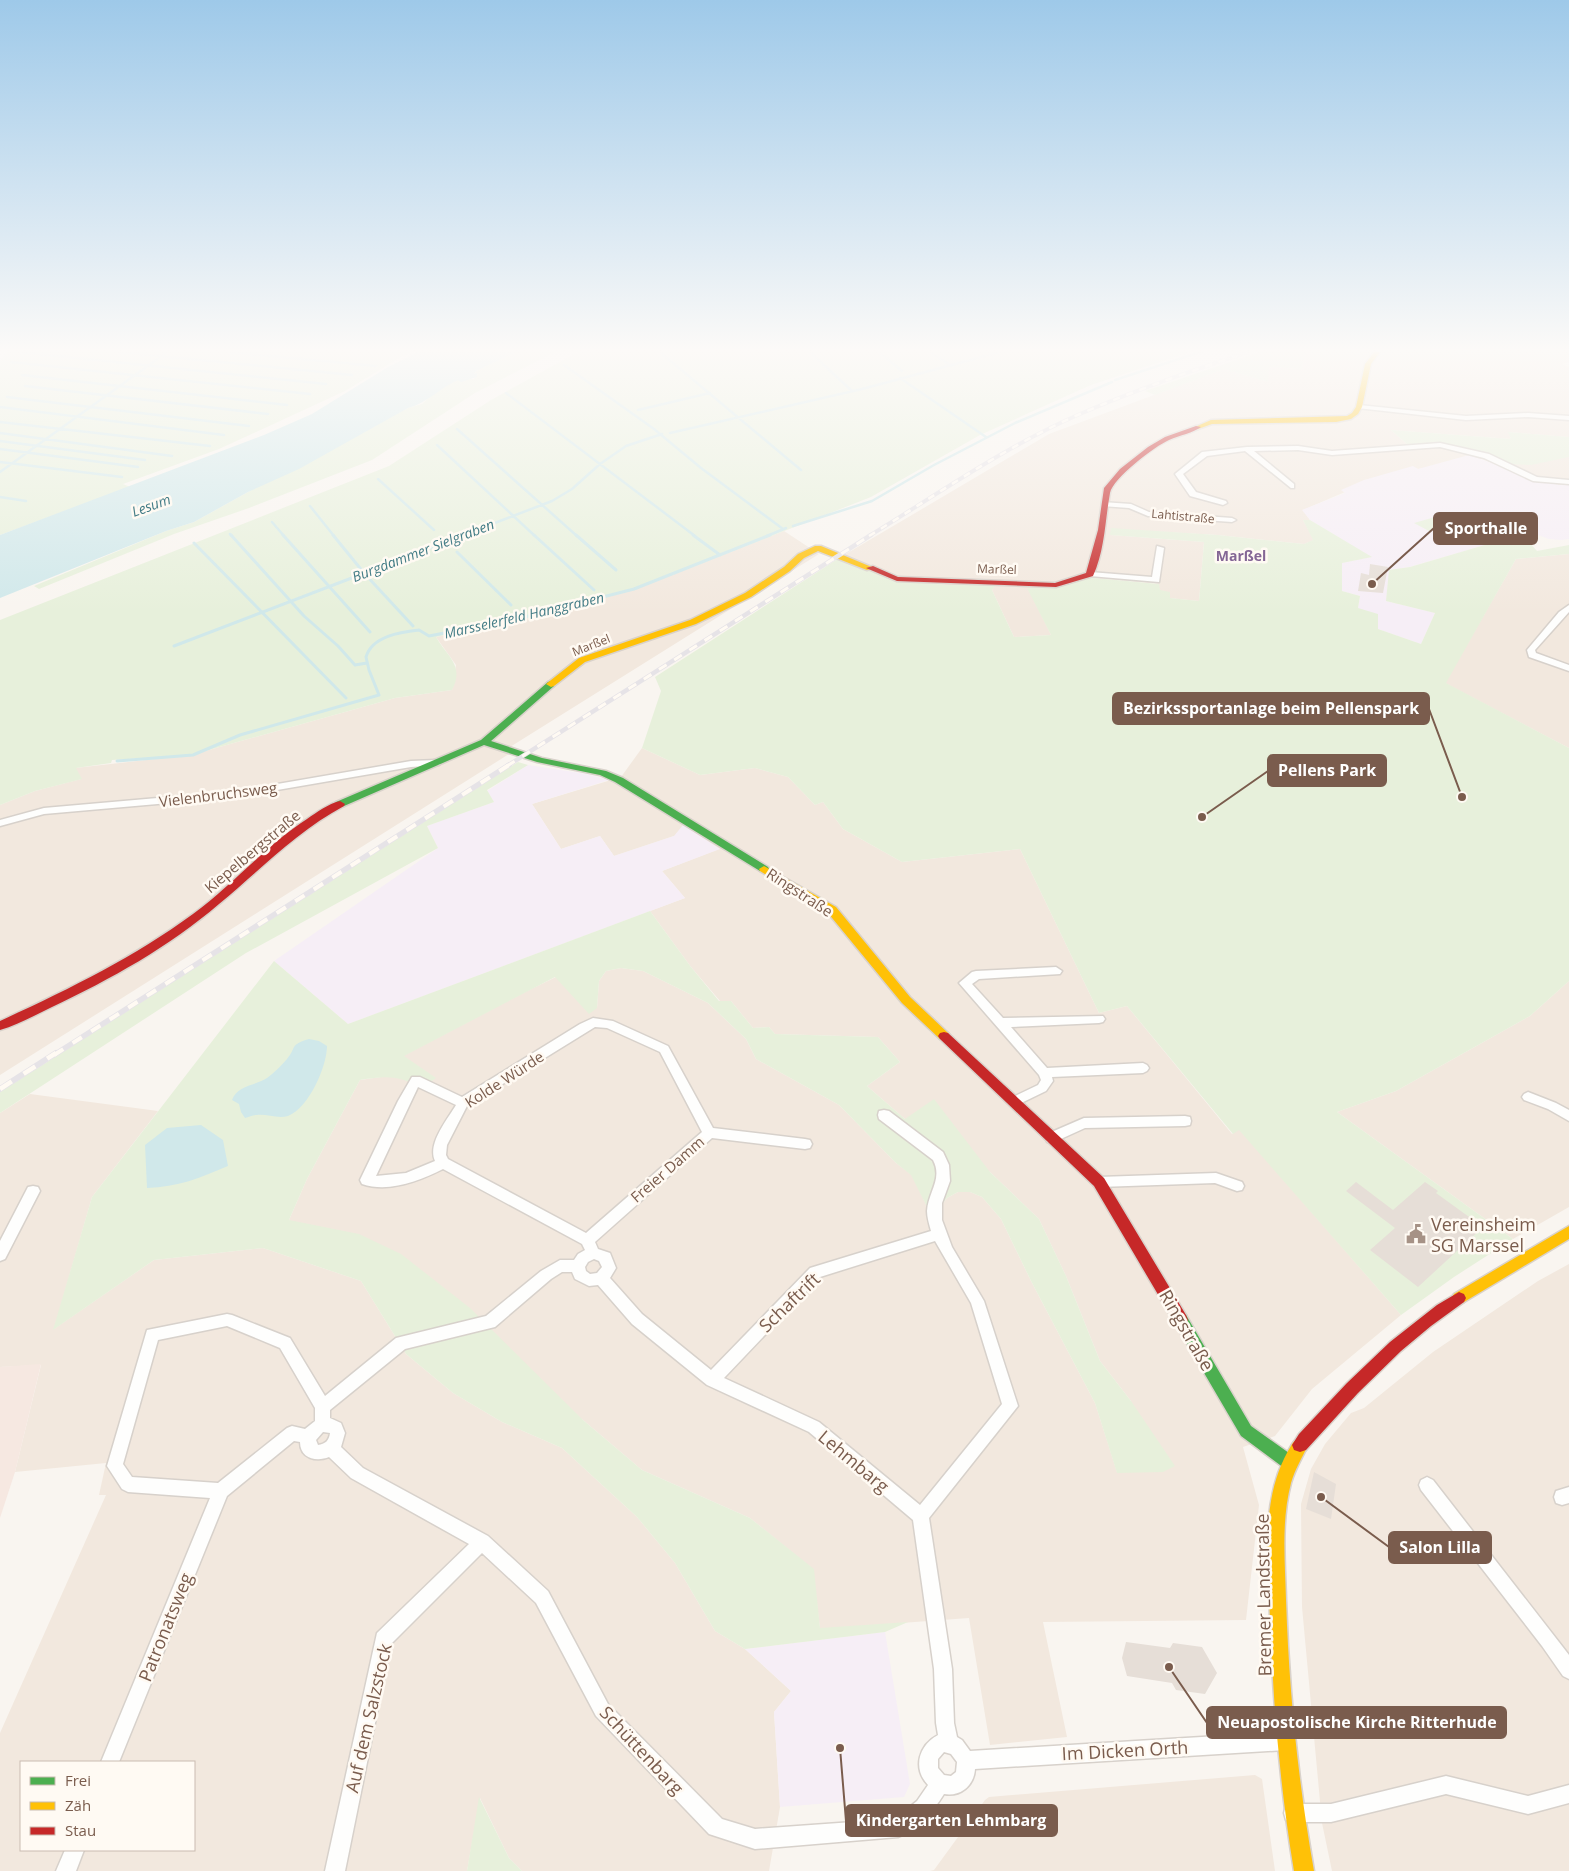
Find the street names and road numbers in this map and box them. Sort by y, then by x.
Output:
street label: Lahtistraße [1151,505,1216,527]
street label: Marßel [977,560,1017,578]
street label: Marßel [569,630,613,660]
street label: Vielenbruchsweg [158,777,278,811]
street label: Kiepelbergstraße [200,805,304,897]
street label: Ringstraße [763,863,837,921]
street label: Kolde Würde [461,1046,547,1112]
street label: Freier Damm [626,1131,708,1207]
street label: Schaftrift [753,1267,825,1337]
street label: Ringstraße [1154,1285,1220,1375]
street label: Lehmbarg [814,1424,895,1498]
street label: Bremer Landstraße [1250,1513,1276,1677]
street label: Patronatsweg [132,1569,198,1685]
street label: Auf dem Salzstock [339,1641,397,1795]
street label: Schüttenbarg [595,1701,689,1800]
street label: Im Dicken Orth [1061,1735,1189,1765]

